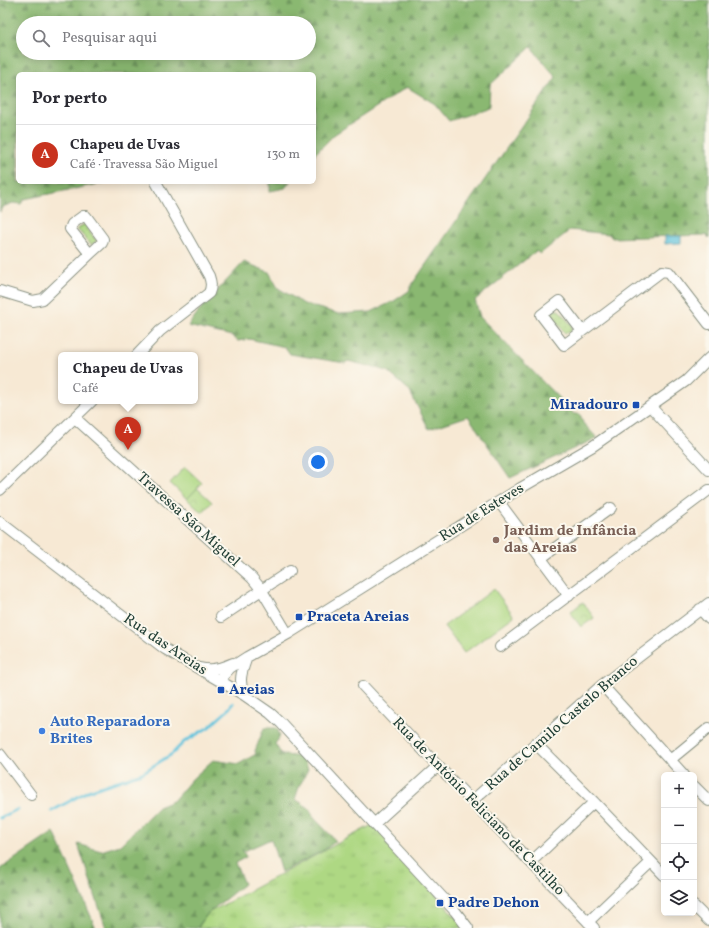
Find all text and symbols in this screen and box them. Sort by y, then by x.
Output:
search box [16,16,316,60]
icon: search [30,27,52,49]
text: Pesquisar aqui [62,28,157,49]
text: Por perto [32,87,107,110]
text: Chapeu de Uvas [70,135,180,156]
text: A [40,146,50,164]
text: 130 m [267,146,300,164]
text: Café · Travessa São Miguel [70,156,218,174]
popup [58,352,198,404]
text: Chapeu de Uvas [73,359,183,380]
text: Café [73,380,98,398]
place label: Miradouro [550,395,628,416]
marker: Miradouro [631,400,641,410]
pin: A [115,417,141,450]
your location [308,452,328,472]
street label: Travessa São Miguel [132,468,244,572]
street label: Rua de Esteves [435,479,529,547]
place label: Jardim de Infância das Areias [503,521,636,559]
marker: Jardim de Infância das Areias [491,535,501,545]
place label: Praceta Areias [307,607,409,628]
street label: Rua das Areias [119,609,211,681]
marker: Praceta Areias [294,612,304,622]
street label: Rua de Camilo Castelo Branco [481,652,643,796]
place label: Areias [229,680,275,701]
marker: Areias [216,685,226,695]
place label: Auto Reparadora Brites [50,712,170,750]
street label: Rua de António Feliciano de Castilho [387,713,569,901]
marker: Auto Reparadora Brites [37,726,47,736]
map controls [661,772,697,916]
button: + [661,772,697,808]
button: − [661,808,697,844]
button: locate [661,844,697,880]
button: layers [661,880,697,916]
place label: Padre Dehon [448,893,539,914]
marker: Padre Dehon [435,898,445,908]

